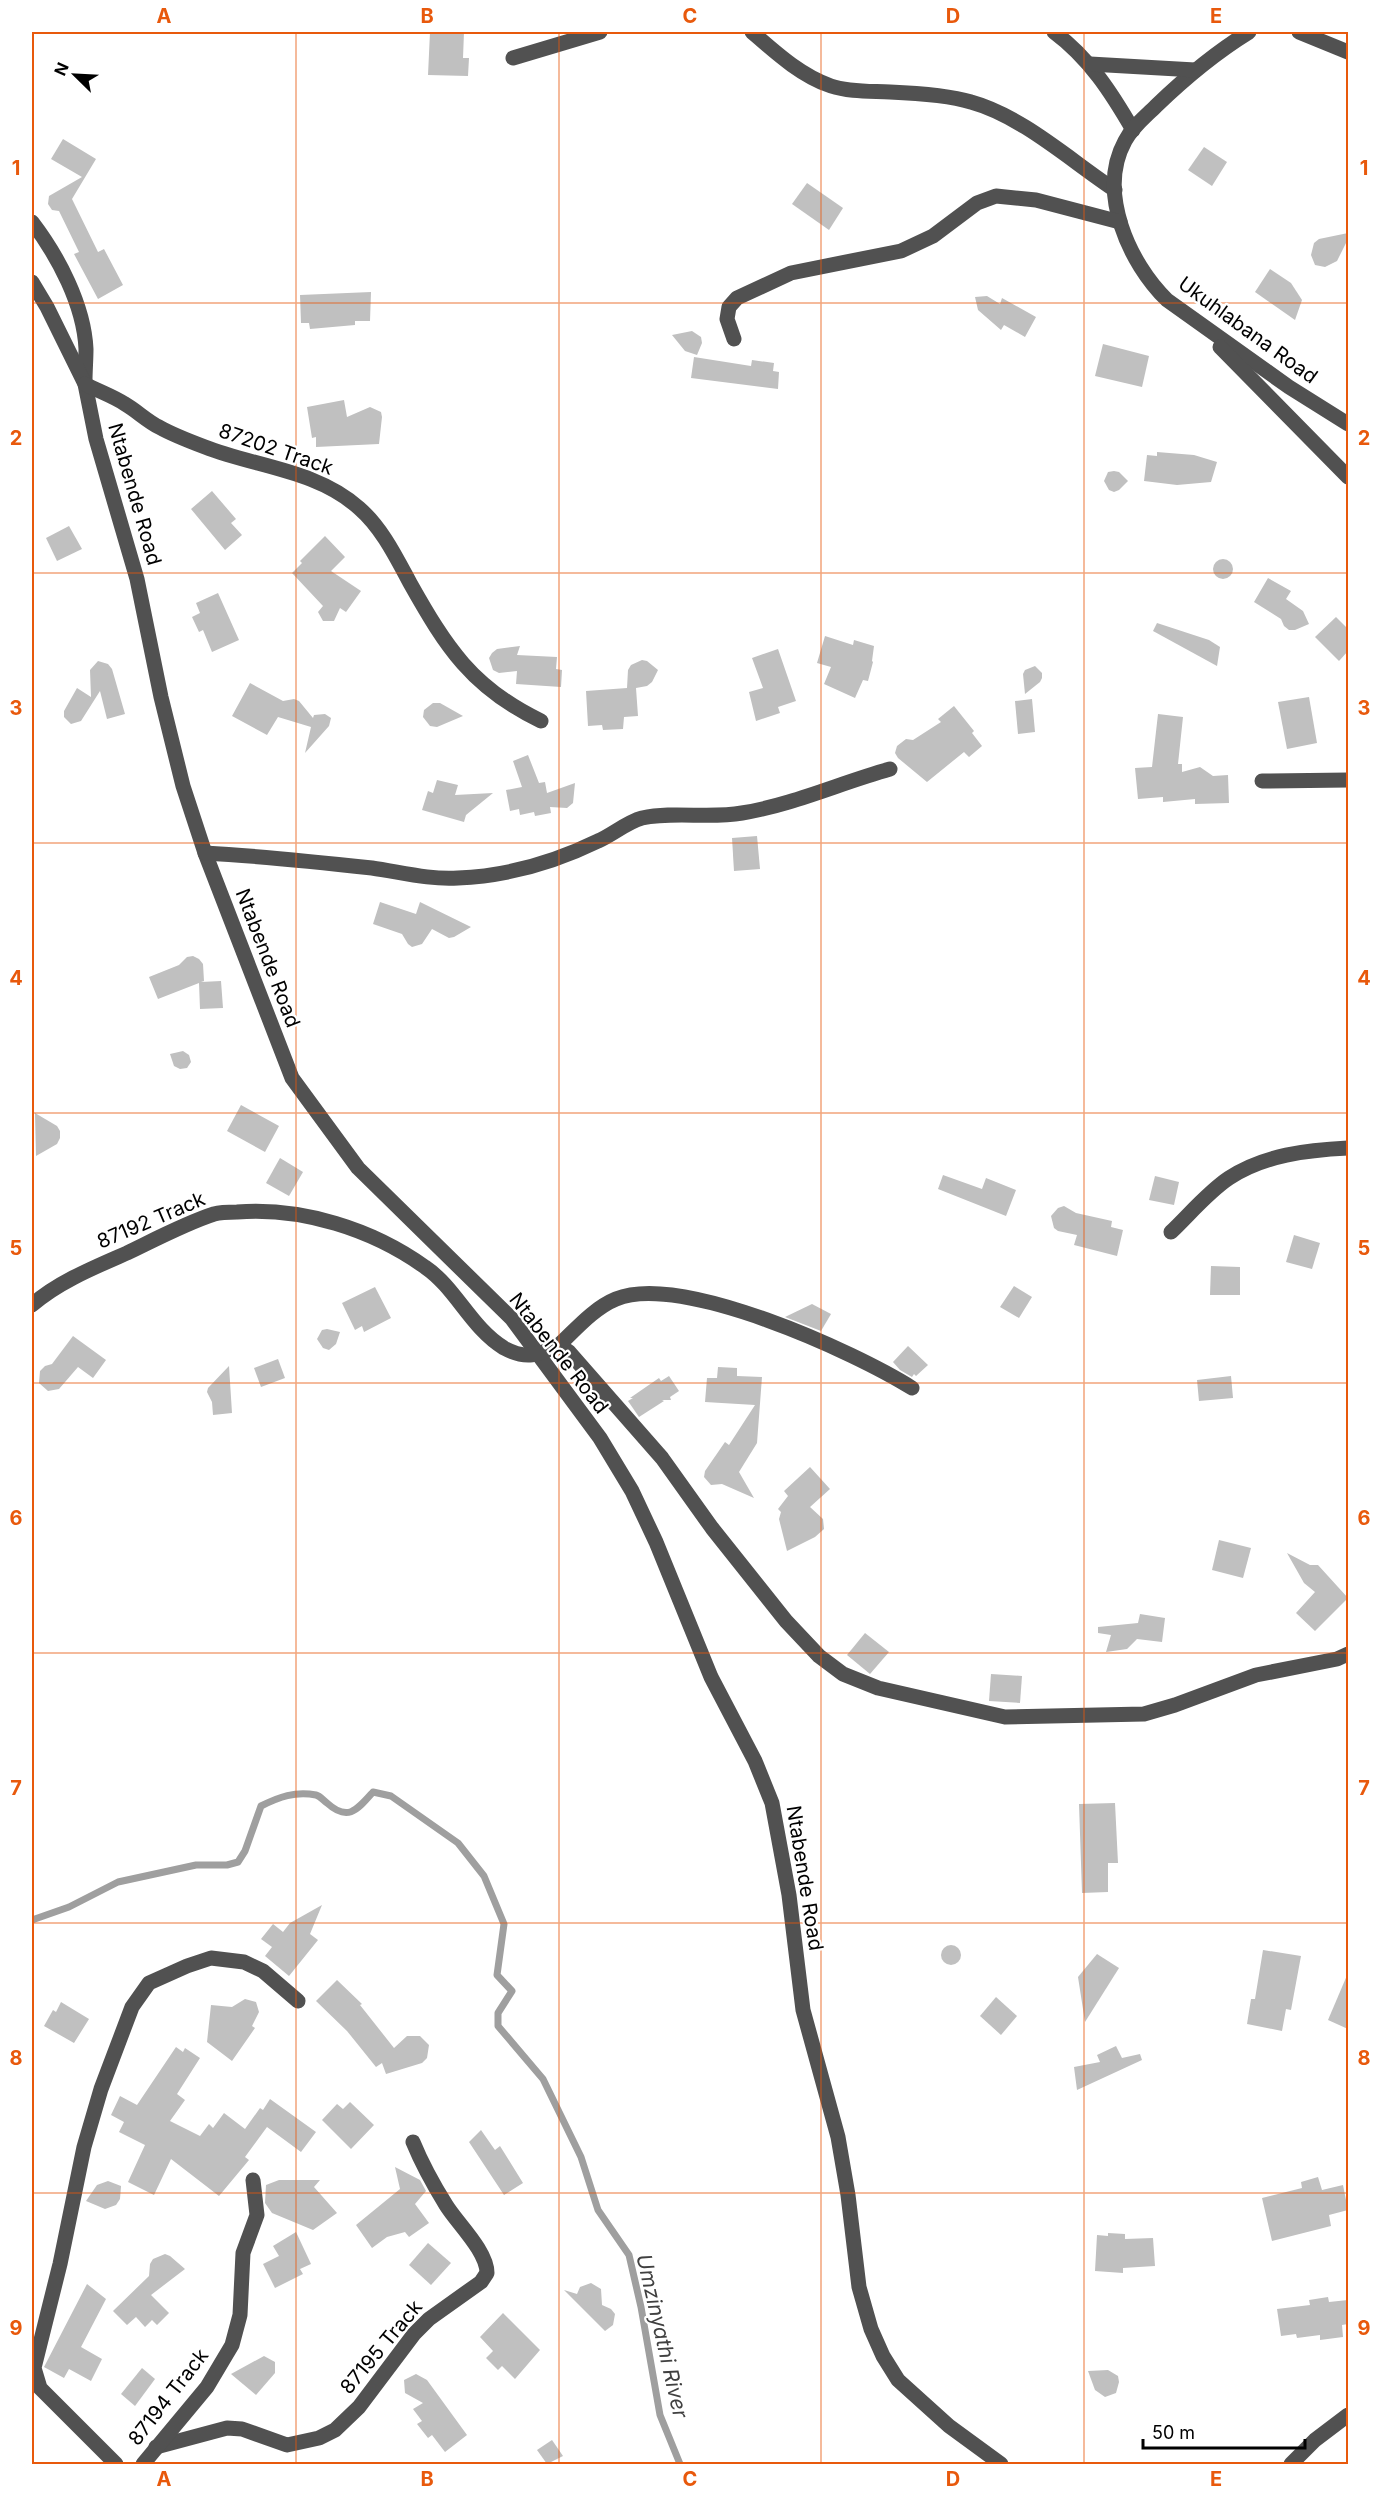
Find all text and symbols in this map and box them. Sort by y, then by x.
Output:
text: A [157,4,172,28]
text: B [420,4,434,28]
text: C [683,4,697,28]
text: D [946,4,960,28]
text: E [1210,4,1222,28]
north arrow [45,45,105,105]
text: N [50,59,73,79]
text: 1 [12,156,20,180]
text: 1 [1360,156,1368,180]
street label: Ukuhlabana Road [1174,271,1322,389]
street label: 87202 Track [216,418,336,480]
street label: Ntabende Road [103,420,167,568]
text: 2 [10,426,22,450]
text: 2 [1358,426,1370,450]
text: 3 [10,696,22,720]
text: 3 [1358,696,1370,720]
street label: Ntabende Road [231,885,305,1031]
text: 4 [9,966,23,990]
text: 4 [1357,966,1371,990]
street label: 87192 Track [93,1186,209,1254]
text: 5 [10,1236,22,1260]
text: 5 [1358,1236,1370,1260]
street label: Ntabende Road [504,1288,614,1418]
text: 6 [10,1506,23,1530]
text: 6 [1358,1506,1371,1530]
text: 7 [10,1776,22,1800]
text: 7 [1358,1776,1370,1800]
street label: Ntabende Road [782,1804,828,1952]
text: 8 [9,2046,23,2070]
text: 8 [1357,2046,1371,2070]
water label: Umzinyathi River [631,2252,694,2421]
street label: 87195 Track [335,2295,427,2399]
text: 9 [10,2316,23,2340]
text: 9 [1358,2316,1371,2340]
street label: 87194 Track [123,2344,213,2450]
scale bar [1143,2412,1305,2450]
text: 50 m [1152,2422,1195,2443]
text: A [157,2467,172,2491]
text: B [420,2467,434,2491]
text: C [683,2467,697,2491]
text: D [946,2467,960,2491]
text: E [1210,2467,1222,2491]

